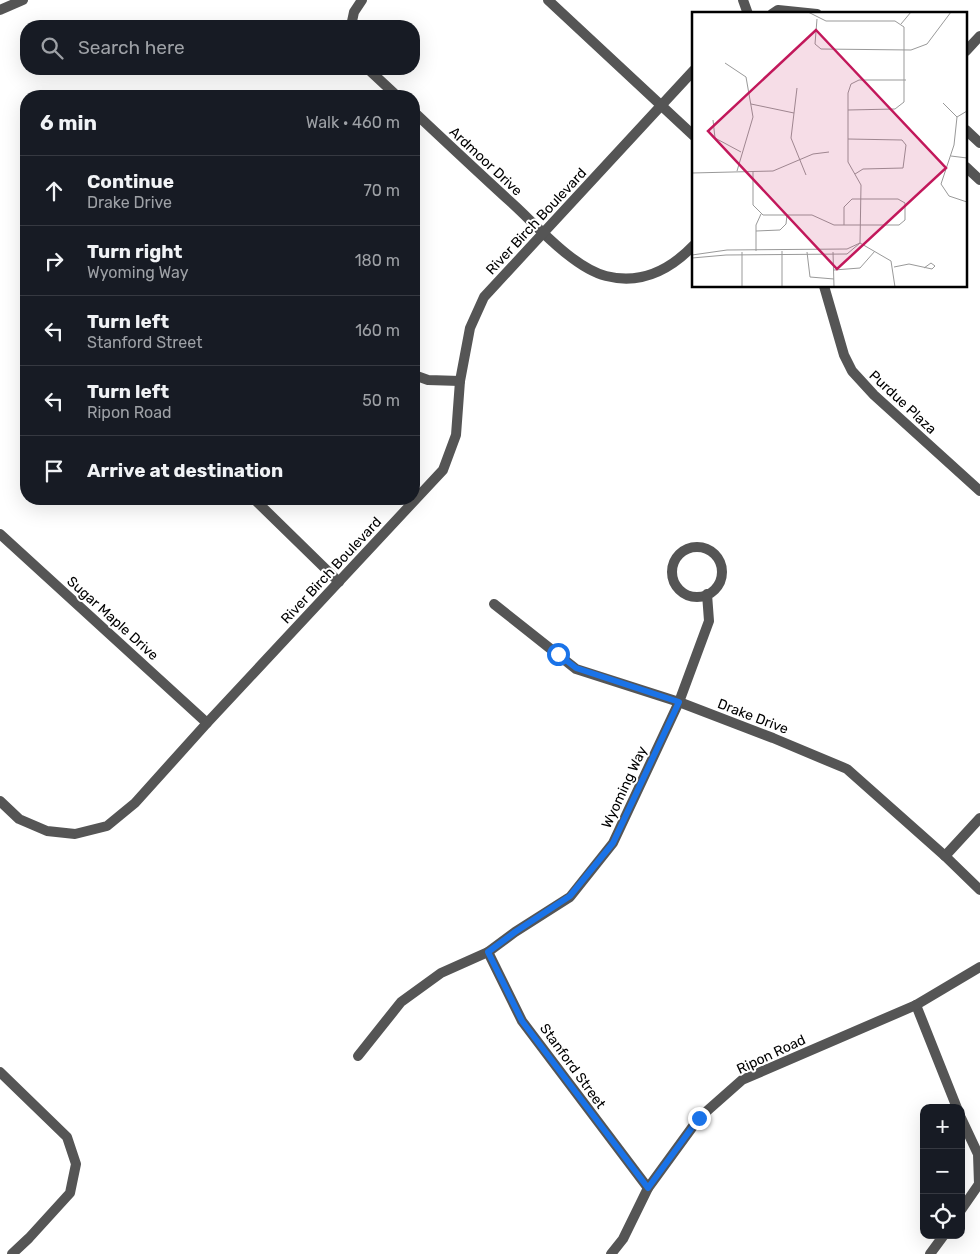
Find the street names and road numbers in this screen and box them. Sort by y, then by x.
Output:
street label: Ardmoor Drive [446,123,526,200]
street label: River Birch Boulevard [483,165,590,278]
street label: Purdue Plaza [866,367,940,438]
street label: River Birch Boulevard [278,514,385,627]
street label: Sugar Maple Drive [63,573,162,664]
street label: Drake Drive [715,695,791,738]
street label: Wyoming Way [598,743,651,831]
street label: Stanford Street [536,1020,609,1113]
street label: Ripon Road [734,1031,808,1078]

